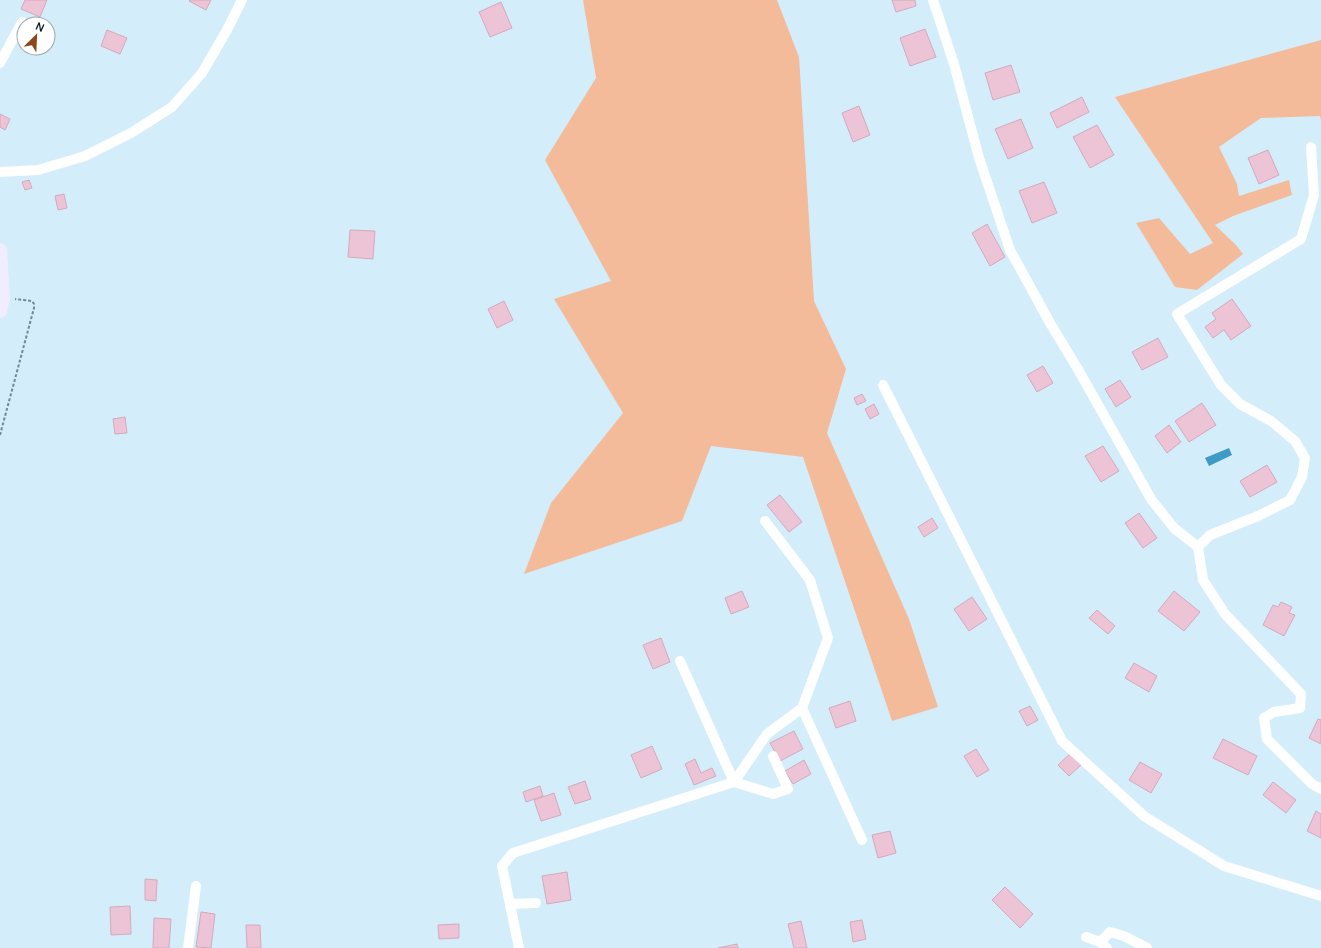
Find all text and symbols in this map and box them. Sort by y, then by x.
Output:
north arrow [16,16,56,56]
text: N [34,18,47,35]

